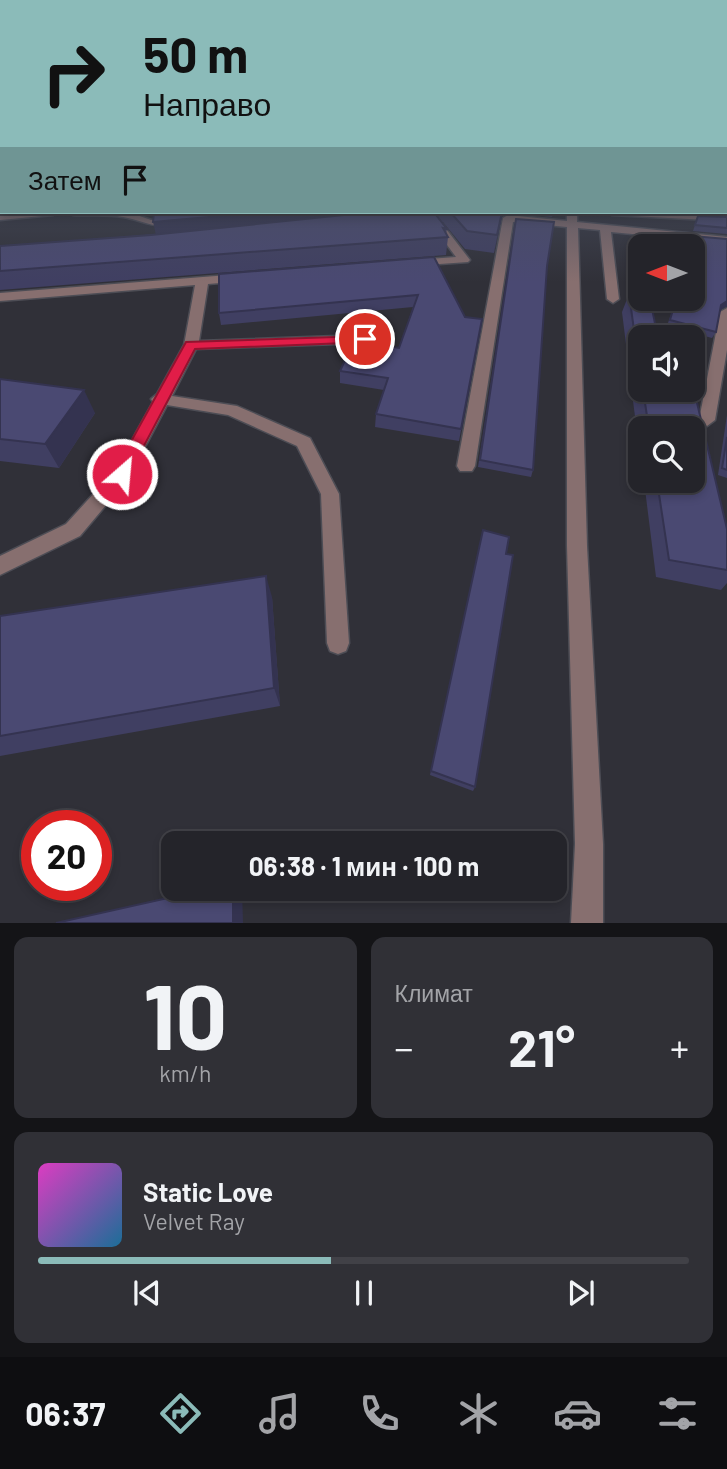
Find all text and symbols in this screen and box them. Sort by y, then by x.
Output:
text: 50 m [143,24,248,83]
icon: right [28,28,119,119]
text: Направо [143,84,271,122]
icon: arrive [116,161,154,199]
text: Затем [28,164,102,195]
north arrow [628,234,705,312]
map controls [628,234,705,493]
pin [335,309,395,369]
icon: arrive [346,320,384,358]
button: sound [628,325,705,402]
button: search [628,416,705,493]
position arrow [85,437,159,511]
speed limit sign: 20 [21,810,112,901]
text: 06:38 · 1 мин · 100 m [249,850,479,881]
text: 10 [143,959,227,1068]
text: Климат [395,979,473,1007]
text: 21° [508,1015,575,1077]
text: − [395,1024,414,1070]
text: + [670,1024,689,1070]
text: km/h [159,1059,211,1087]
text: Static Love [143,1176,273,1207]
text: Velvet Ray [143,1207,245,1235]
icon: previous [128,1274,166,1312]
icon: pause [345,1274,383,1312]
icon: next [562,1274,600,1312]
icon: directions [156,1389,205,1438]
icon: music [255,1389,304,1438]
icon: phone [355,1389,404,1438]
icon: climate [454,1389,503,1438]
icon: car [553,1389,602,1438]
icon: filters [653,1389,702,1438]
text: 06:37 [25,1394,105,1432]

